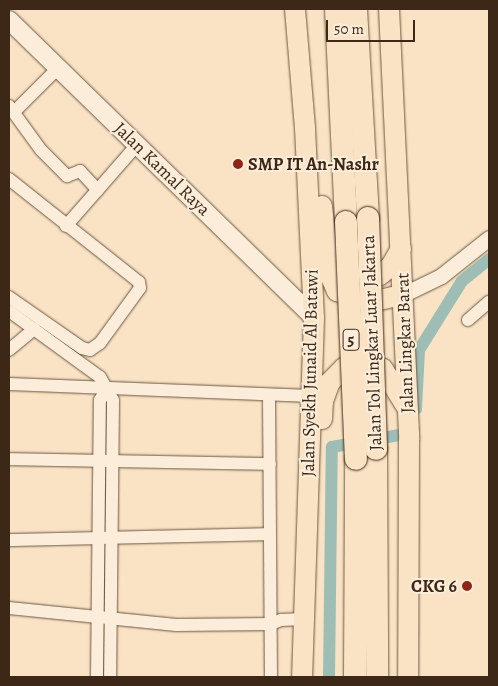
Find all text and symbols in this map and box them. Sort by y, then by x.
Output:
scale bar [328,10,417,42]
text: 50 m [334,19,364,39]
street label: Jalan Kamal Raya [109,118,215,220]
place label: SMP IT An-Nashr [248,153,379,175]
marker: SMP IT An-Nashr [232,158,244,170]
street label: Jalan Tol Lingkar Luar Jakarta [357,235,387,451]
street label: Jalan Syekh Junaid Al Batawi [297,269,323,477]
street label: Jalan Lingkar Barat [392,272,418,414]
road number: 5 [342,326,360,354]
place label: CKG 6 [411,575,457,597]
marker: CKG 6 [461,580,473,592]

